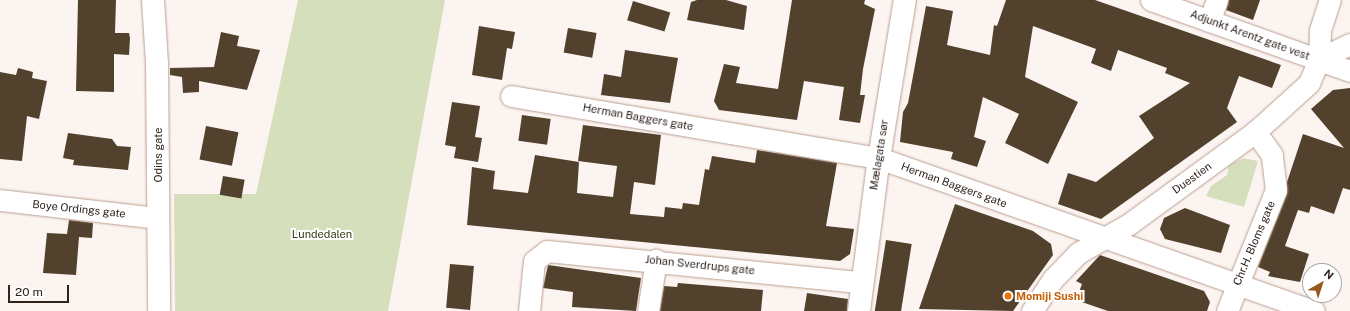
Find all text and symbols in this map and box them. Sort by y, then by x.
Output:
street label: Adjunkt Arentz gate vest [1188,7,1312,63]
street label: Herman Baggers gate [582,101,694,133]
street label: Mælagata sør [867,119,891,191]
street label: Odins gate [151,128,165,182]
street label: Duestien [1170,159,1214,197]
street label: Herman Baggers gate [899,160,1009,210]
street label: Boye Ordings gate [32,198,126,220]
street label: Chr.H. Bloms gate [1230,199,1278,287]
park label: Lundedalen [292,227,352,241]
street label: Johan Sverdrups gate [644,253,756,277]
north arrow [1302,263,1342,303]
text: N [1322,267,1336,282]
scale bar [10,277,71,303]
text: 20 m [15,285,43,299]
place label: Momiji Sushi [1016,289,1083,303]
marker: Momiji Sushi [1003,291,1013,301]

